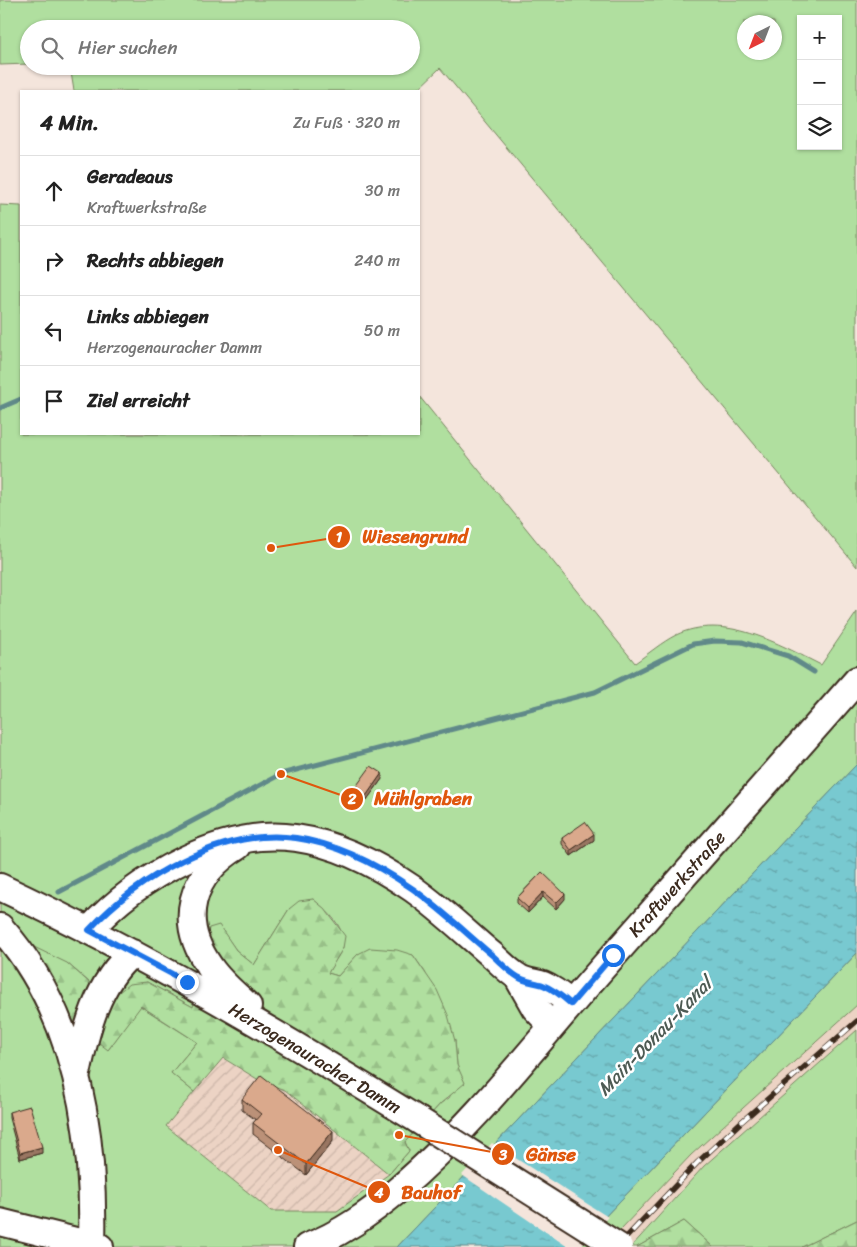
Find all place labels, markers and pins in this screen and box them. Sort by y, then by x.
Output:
callout: Wiesengrund [327,520,478,554]
callout: Mühlgraben [339,782,482,816]
callout: Gänse [491,1137,586,1171]
callout: Bauhof [366,1175,471,1209]

